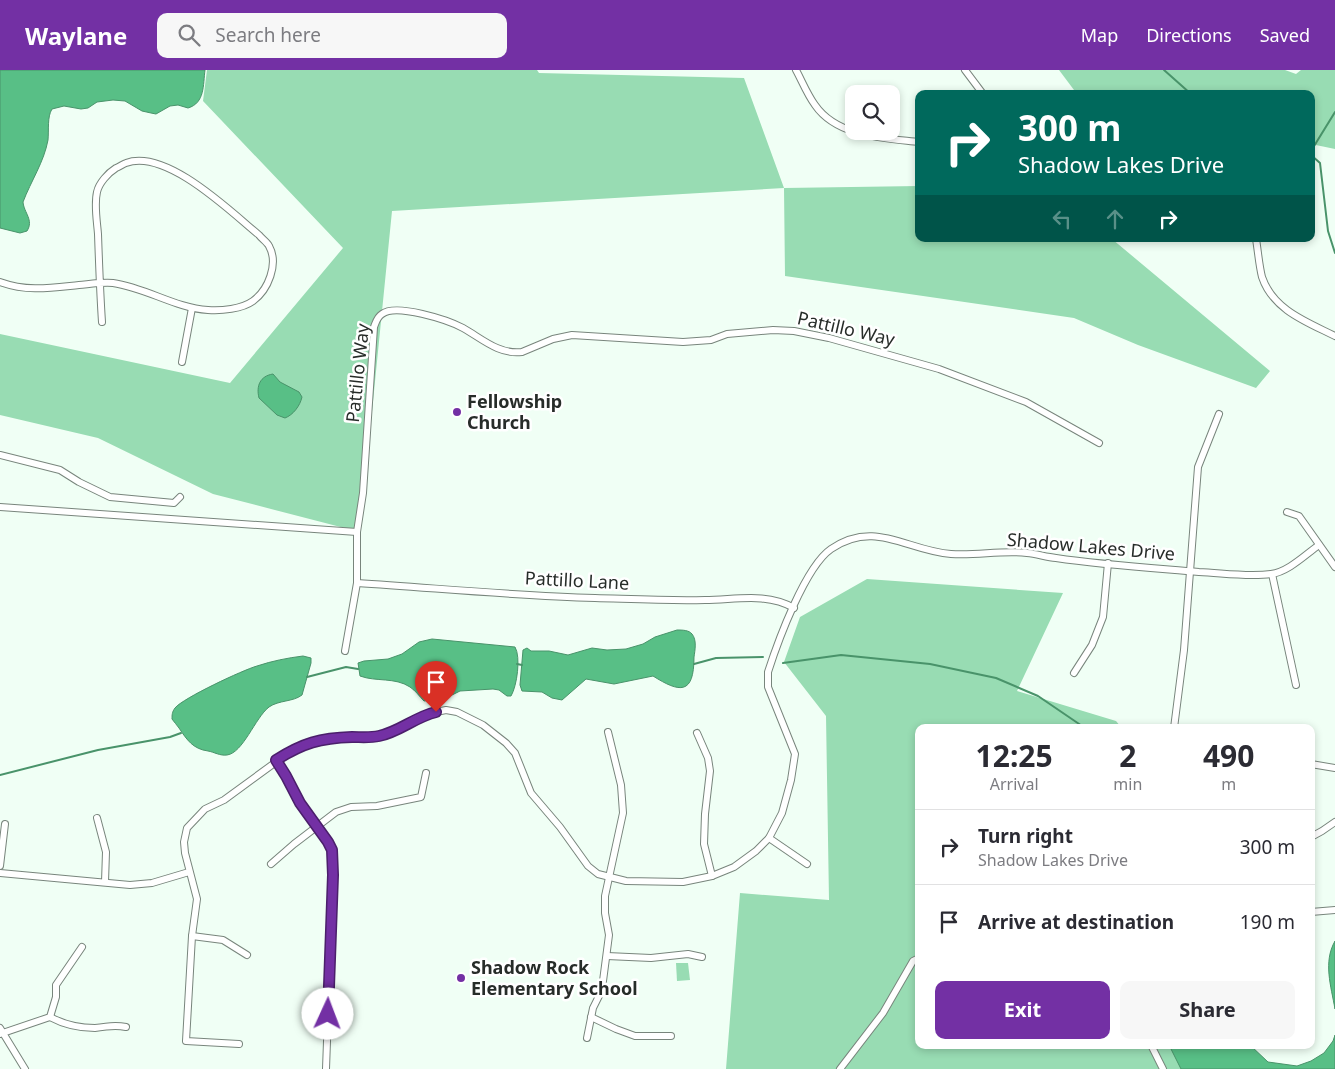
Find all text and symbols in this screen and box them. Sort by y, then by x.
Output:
search box [157,13,507,58]
text: Waylane [25,19,127,52]
icon: search [175,21,203,49]
text: Search here [215,22,321,48]
text: Map [1081,23,1118,47]
text: Directions [1146,23,1232,47]
text: Saved [1260,23,1310,47]
map controls [845,85,900,140]
button: search [845,85,900,140]
text: 300 m [1018,104,1121,151]
icon: right [935,110,1000,175]
text: Shadow Lakes Drive [1018,149,1224,179]
icon: left [1048,205,1076,233]
icon: ahead [1101,205,1129,233]
icon: right [1154,205,1182,233]
street label: Pattillo Way [795,305,898,351]
street label: Pattillo Way [340,322,374,423]
place label: Fellowship Church [467,389,562,434]
marker: Fellowship Church [451,406,463,418]
street label: Shadow Lakes Drive [1006,527,1176,565]
street label: Pattillo Lane [524,565,630,595]
pin [415,661,457,712]
icon: arrive [422,668,450,696]
text: 12:25 [976,735,1053,776]
text: 2 [1119,735,1136,776]
text: 490 [1203,735,1254,776]
text: Arrival [990,773,1039,795]
text: min [1113,773,1142,795]
text: m [1221,773,1236,795]
text: Turn right [978,823,1073,849]
icon: right [935,833,963,861]
text: 300 m [1240,834,1295,860]
text: Shadow Lakes Drive [978,849,1128,871]
icon: arrive [935,908,963,936]
text: Arrive at destination [978,909,1174,935]
text: 190 m [1240,909,1295,935]
place label: Shadow Rock Elementary School [471,955,638,1000]
marker: Shadow Rock Elementary School [455,972,467,984]
button: Exit [935,981,1110,1039]
button: Share [1120,981,1295,1039]
position arrow [301,987,353,1039]

